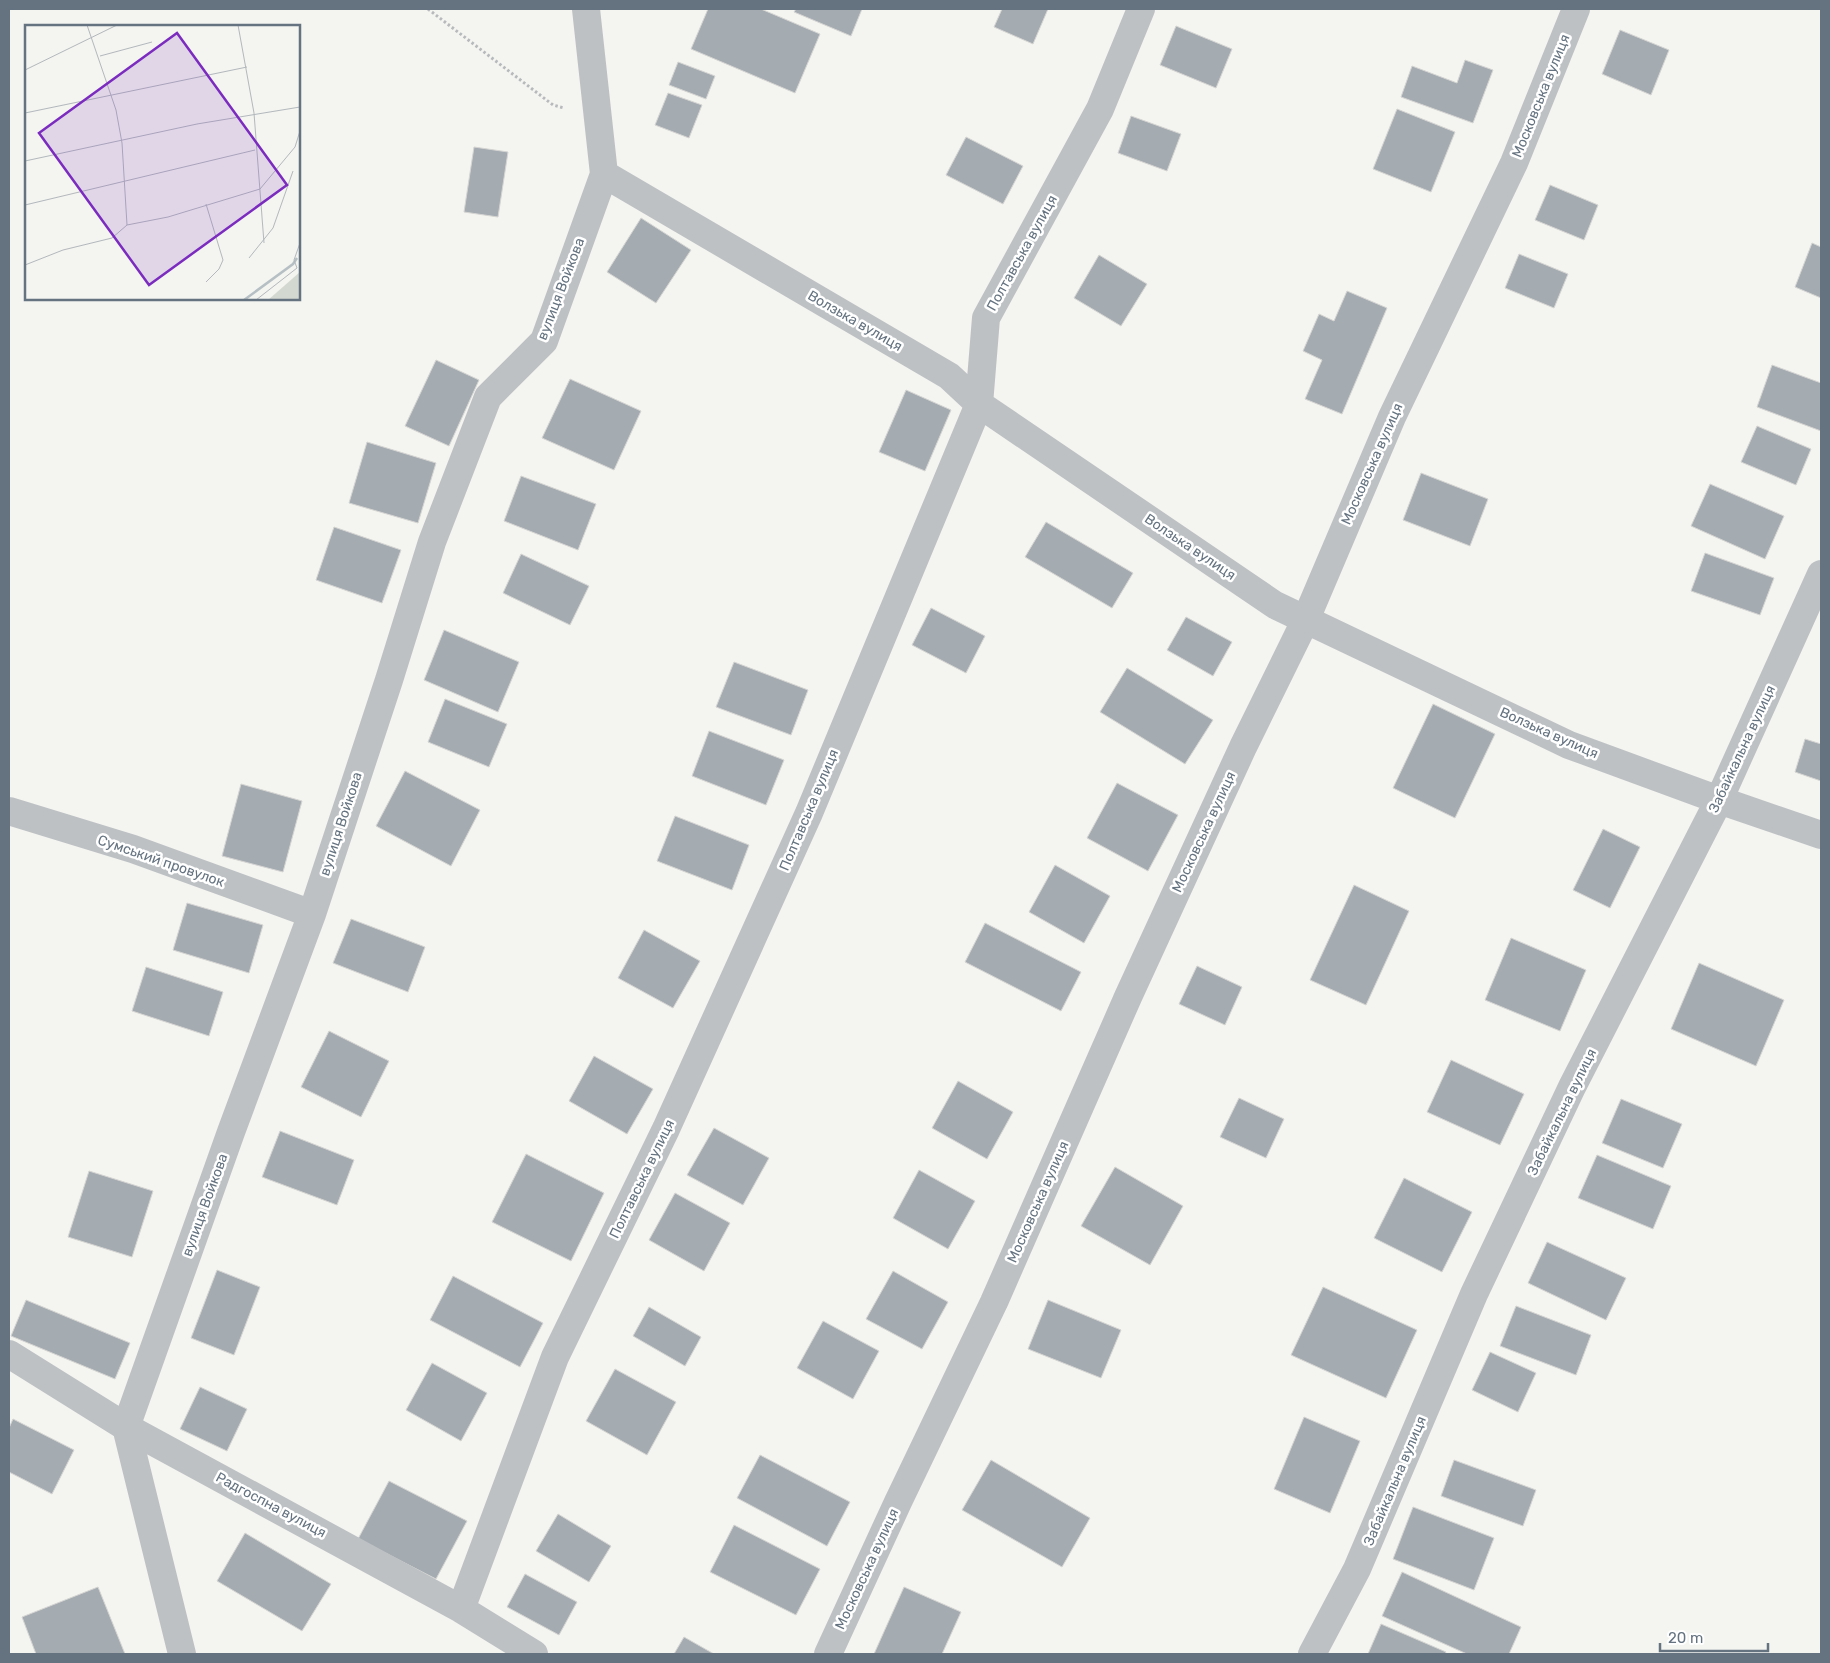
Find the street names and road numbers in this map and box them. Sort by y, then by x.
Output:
street label: Московська вулиця [1509,32,1573,160]
street label: Полтавська вулиця [983,192,1061,314]
street label: вулиця Войкова [534,235,588,343]
street label: Волзька вулиця [805,287,905,355]
street label: Московська вулиця [1338,401,1406,527]
street label: Волзька вулиця [1141,510,1239,584]
street label: Забайкальна вулиця [1705,682,1779,816]
street label: Волзька вулиця [1497,704,1601,762]
street label: Полтавська вулиця [776,747,842,873]
street label: Московська вулиця [1169,769,1239,895]
street label: вулиця Войкова [316,770,366,878]
street label: Сумський провулок [95,831,227,891]
street label: Забайкальна вулиця [1524,1046,1600,1178]
street label: Полтавська вулиця [606,1117,678,1241]
street label: Московська вулиця [1004,1139,1072,1265]
street label: вулиця Войкова [179,1151,231,1259]
street label: Забайкальна вулиця [1360,1414,1430,1548]
street label: Радгоспна вулиця [213,1469,329,1541]
street label: Московська вулиця [832,1506,902,1632]

